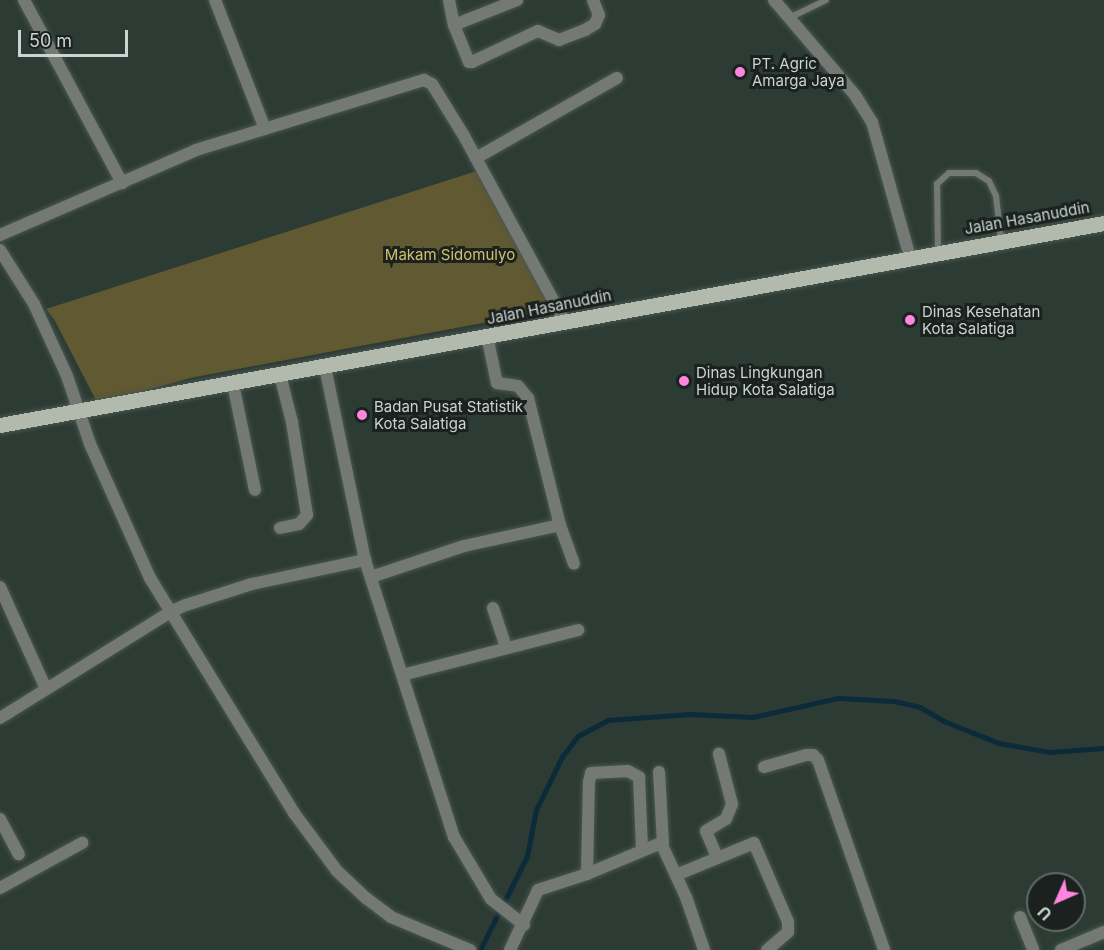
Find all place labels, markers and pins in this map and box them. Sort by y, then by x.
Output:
place label: PT. Agric Amarga Jaya [752,54,845,89]
marker: PT. Agric Amarga Jaya [733,65,747,79]
place label: Dinas Kesehatan Kota Salatiga [922,302,1040,337]
marker: Dinas Kesehatan Kota Salatiga [903,313,917,327]
place label: Dinas Lingkungan Hidup Kota Salatiga [696,363,835,398]
marker: Dinas Lingkungan Hidup Kota Salatiga [677,374,691,388]
place label: Badan Pusat Statistik Kota Salatiga [374,397,523,432]
marker: Badan Pusat Statistik Kota Salatiga [355,408,369,422]

